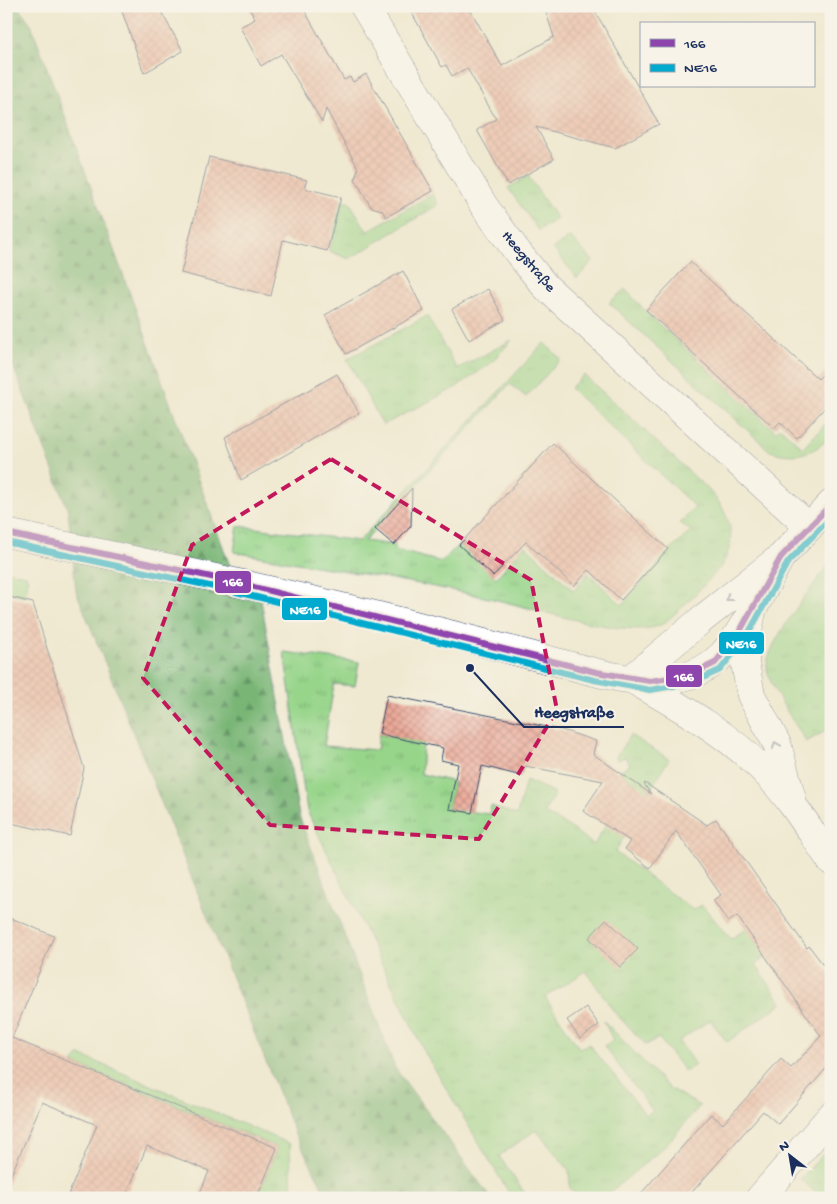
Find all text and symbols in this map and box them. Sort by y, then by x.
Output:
legend [640,22,814,88]
text: 166 [683,36,706,54]
text: NE16 [684,60,717,78]
street label: Heegstraße [497,228,559,297]
line badge: 166 [214,570,252,594]
text: 166 [222,575,244,592]
one-way arrow [725,592,735,601]
line badge: NE16 [281,597,328,621]
text: NE16 [290,603,321,620]
line badge: NE16 [718,631,765,655]
text: NE16 [726,637,757,654]
line badge: 166 [665,664,703,688]
text: 166 [673,670,695,687]
callout: Heegstraße [524,696,624,727]
text: Heegstraße [534,705,615,724]
one-way arrow [772,741,783,750]
north arrow [764,1132,814,1182]
text: N [776,1137,793,1157]

